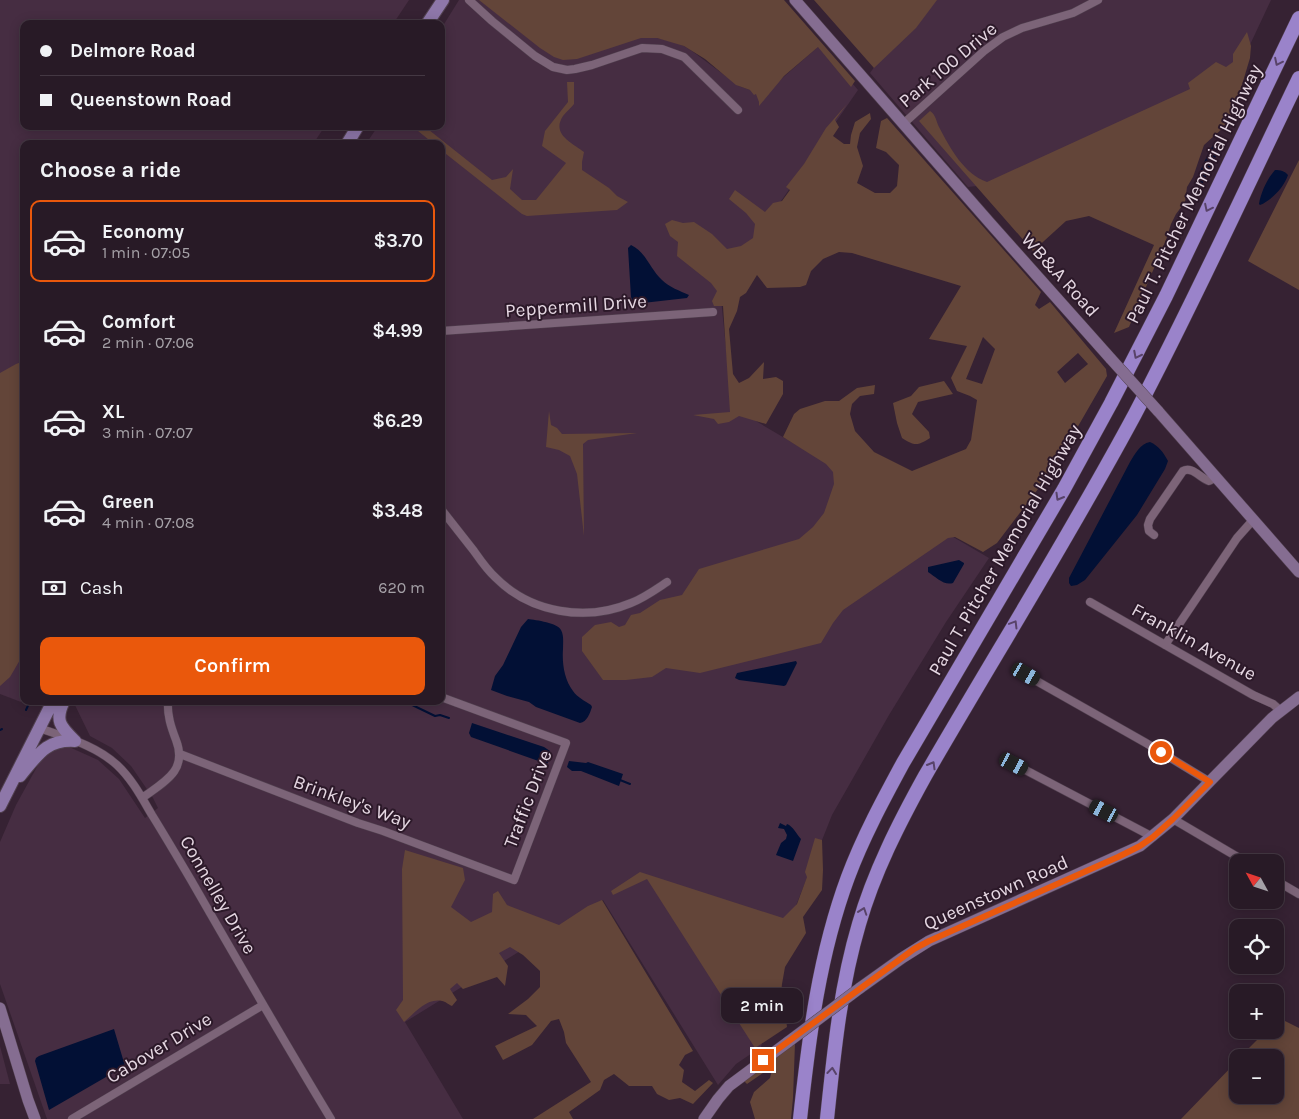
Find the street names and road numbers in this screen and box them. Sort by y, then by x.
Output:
street label: Park 100 Drive [895,18,1001,112]
street label: Paul T. Pitcher Memorial Highway [1121,61,1267,327]
street label: WB&A Road [1017,228,1103,322]
street label: Peppermill Drive [504,290,648,322]
street label: Paul T. Pitcher Memorial Highway [924,421,1086,679]
street label: Franklin Avenue [1128,599,1260,685]
street label: Traffic Drive [499,747,557,851]
street label: Brinkley's Way [290,771,414,833]
street label: Connelley Drive [175,832,261,958]
street label: Queenstown Road [920,851,1072,935]
street label: Cabover Drive [102,1008,216,1088]

